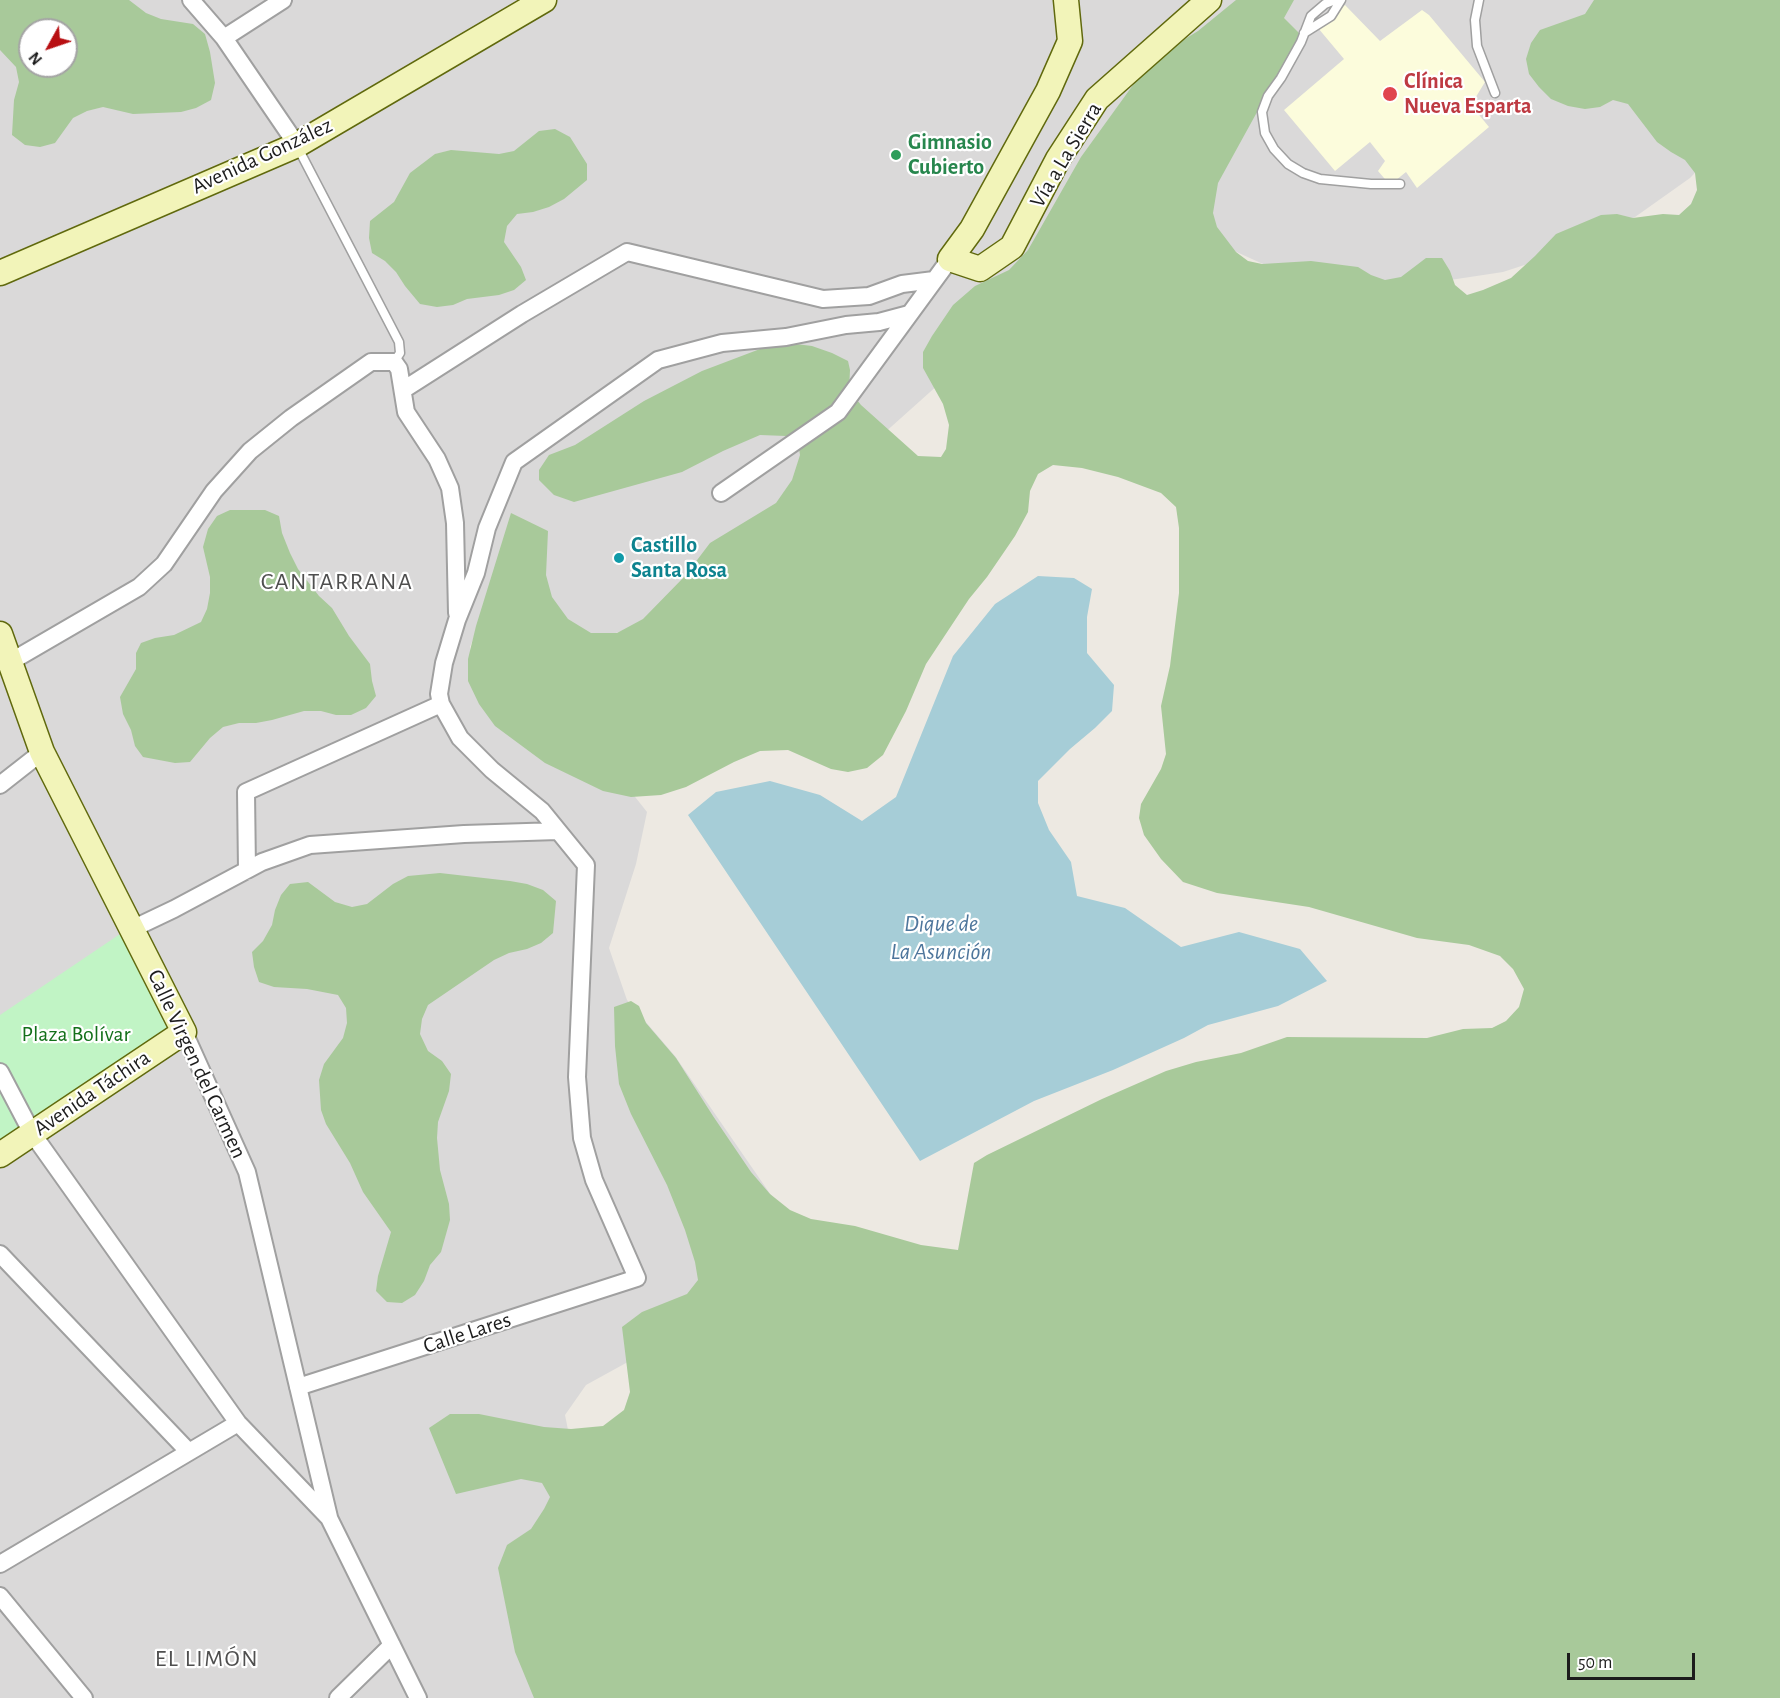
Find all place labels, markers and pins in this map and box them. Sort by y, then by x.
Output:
place label: Clínica Nueva Esparta [1404,68,1532,119]
marker: Clínica Nueva Esparta [1381,85,1399,103]
place label: Gimnasio Cubierto [908,129,992,180]
marker: Gimnasio Cubierto [889,148,903,162]
place label: Castillo Santa Rosa [631,532,727,584]
marker: Castillo Santa Rosa [612,551,626,565]

